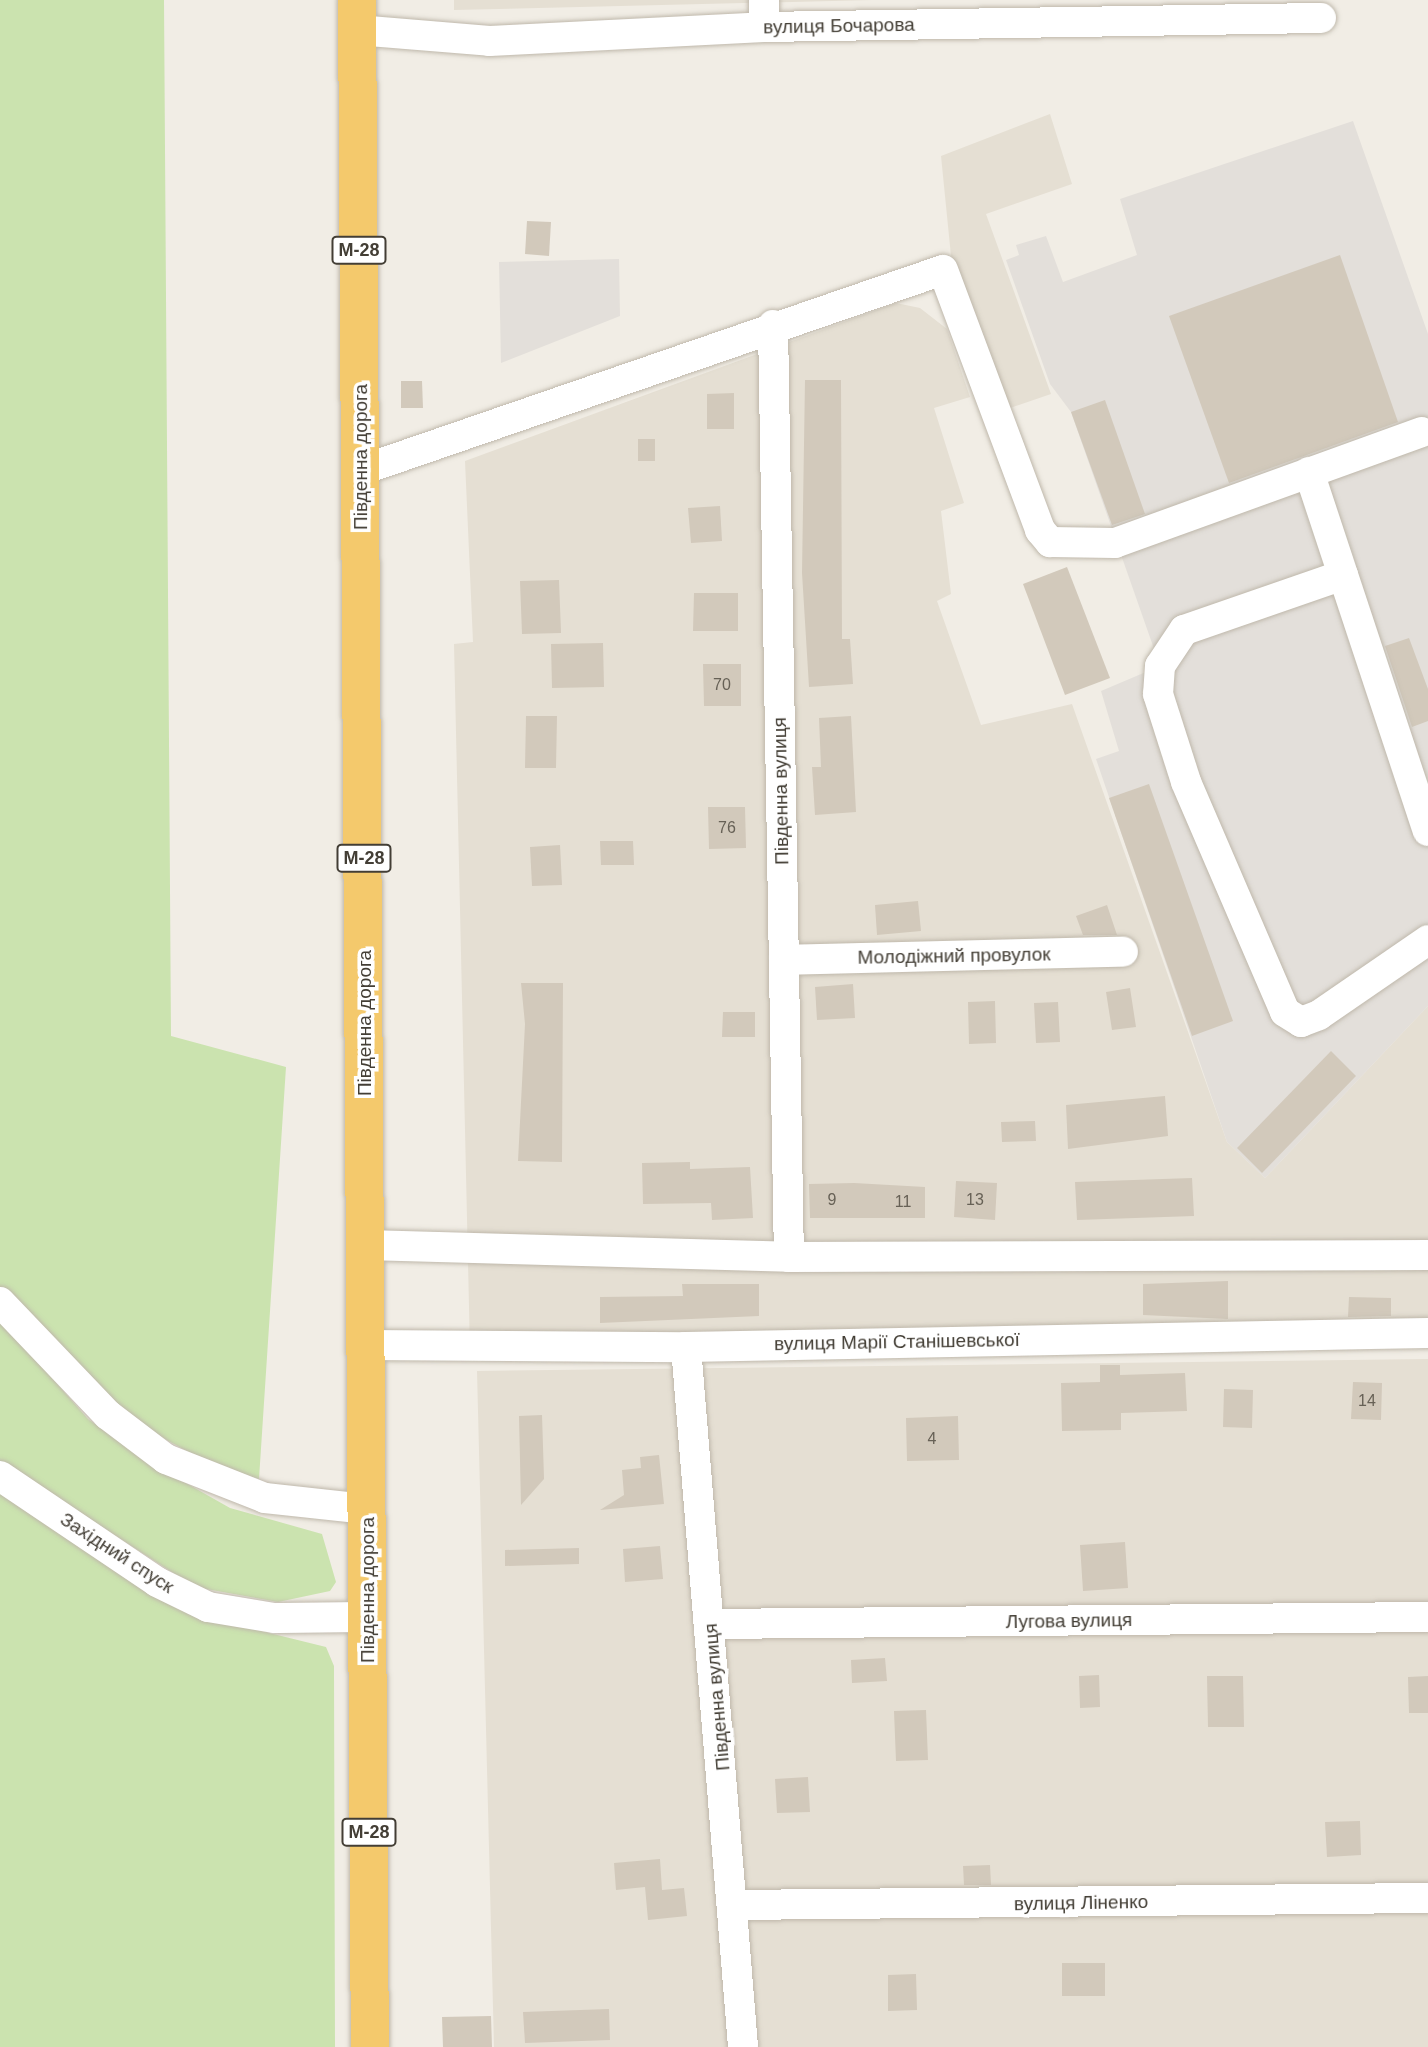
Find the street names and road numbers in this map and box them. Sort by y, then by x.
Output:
street label: вулиця Бочарова [763,13,915,39]
road number: М-28 [331,236,387,264]
street label: Південна дорога [350,384,372,530]
street label: Південна вулиця [768,717,794,865]
road number: М-28 [336,844,392,872]
street label: Молодіжний провулок [857,943,1051,969]
street label: Південна дорога [354,950,376,1096]
street label: вулиця Марії Станішевської [774,1328,1020,1356]
street label: Західний спуск [56,1508,178,1598]
street label: Південна дорога [357,1517,379,1663]
street label: Лугова вулиця [1006,1608,1132,1634]
street label: Південна вулиця [699,1622,735,1772]
road number: М-28 [341,1818,397,1846]
street label: вулиця Ліненко [1014,1890,1148,1916]

